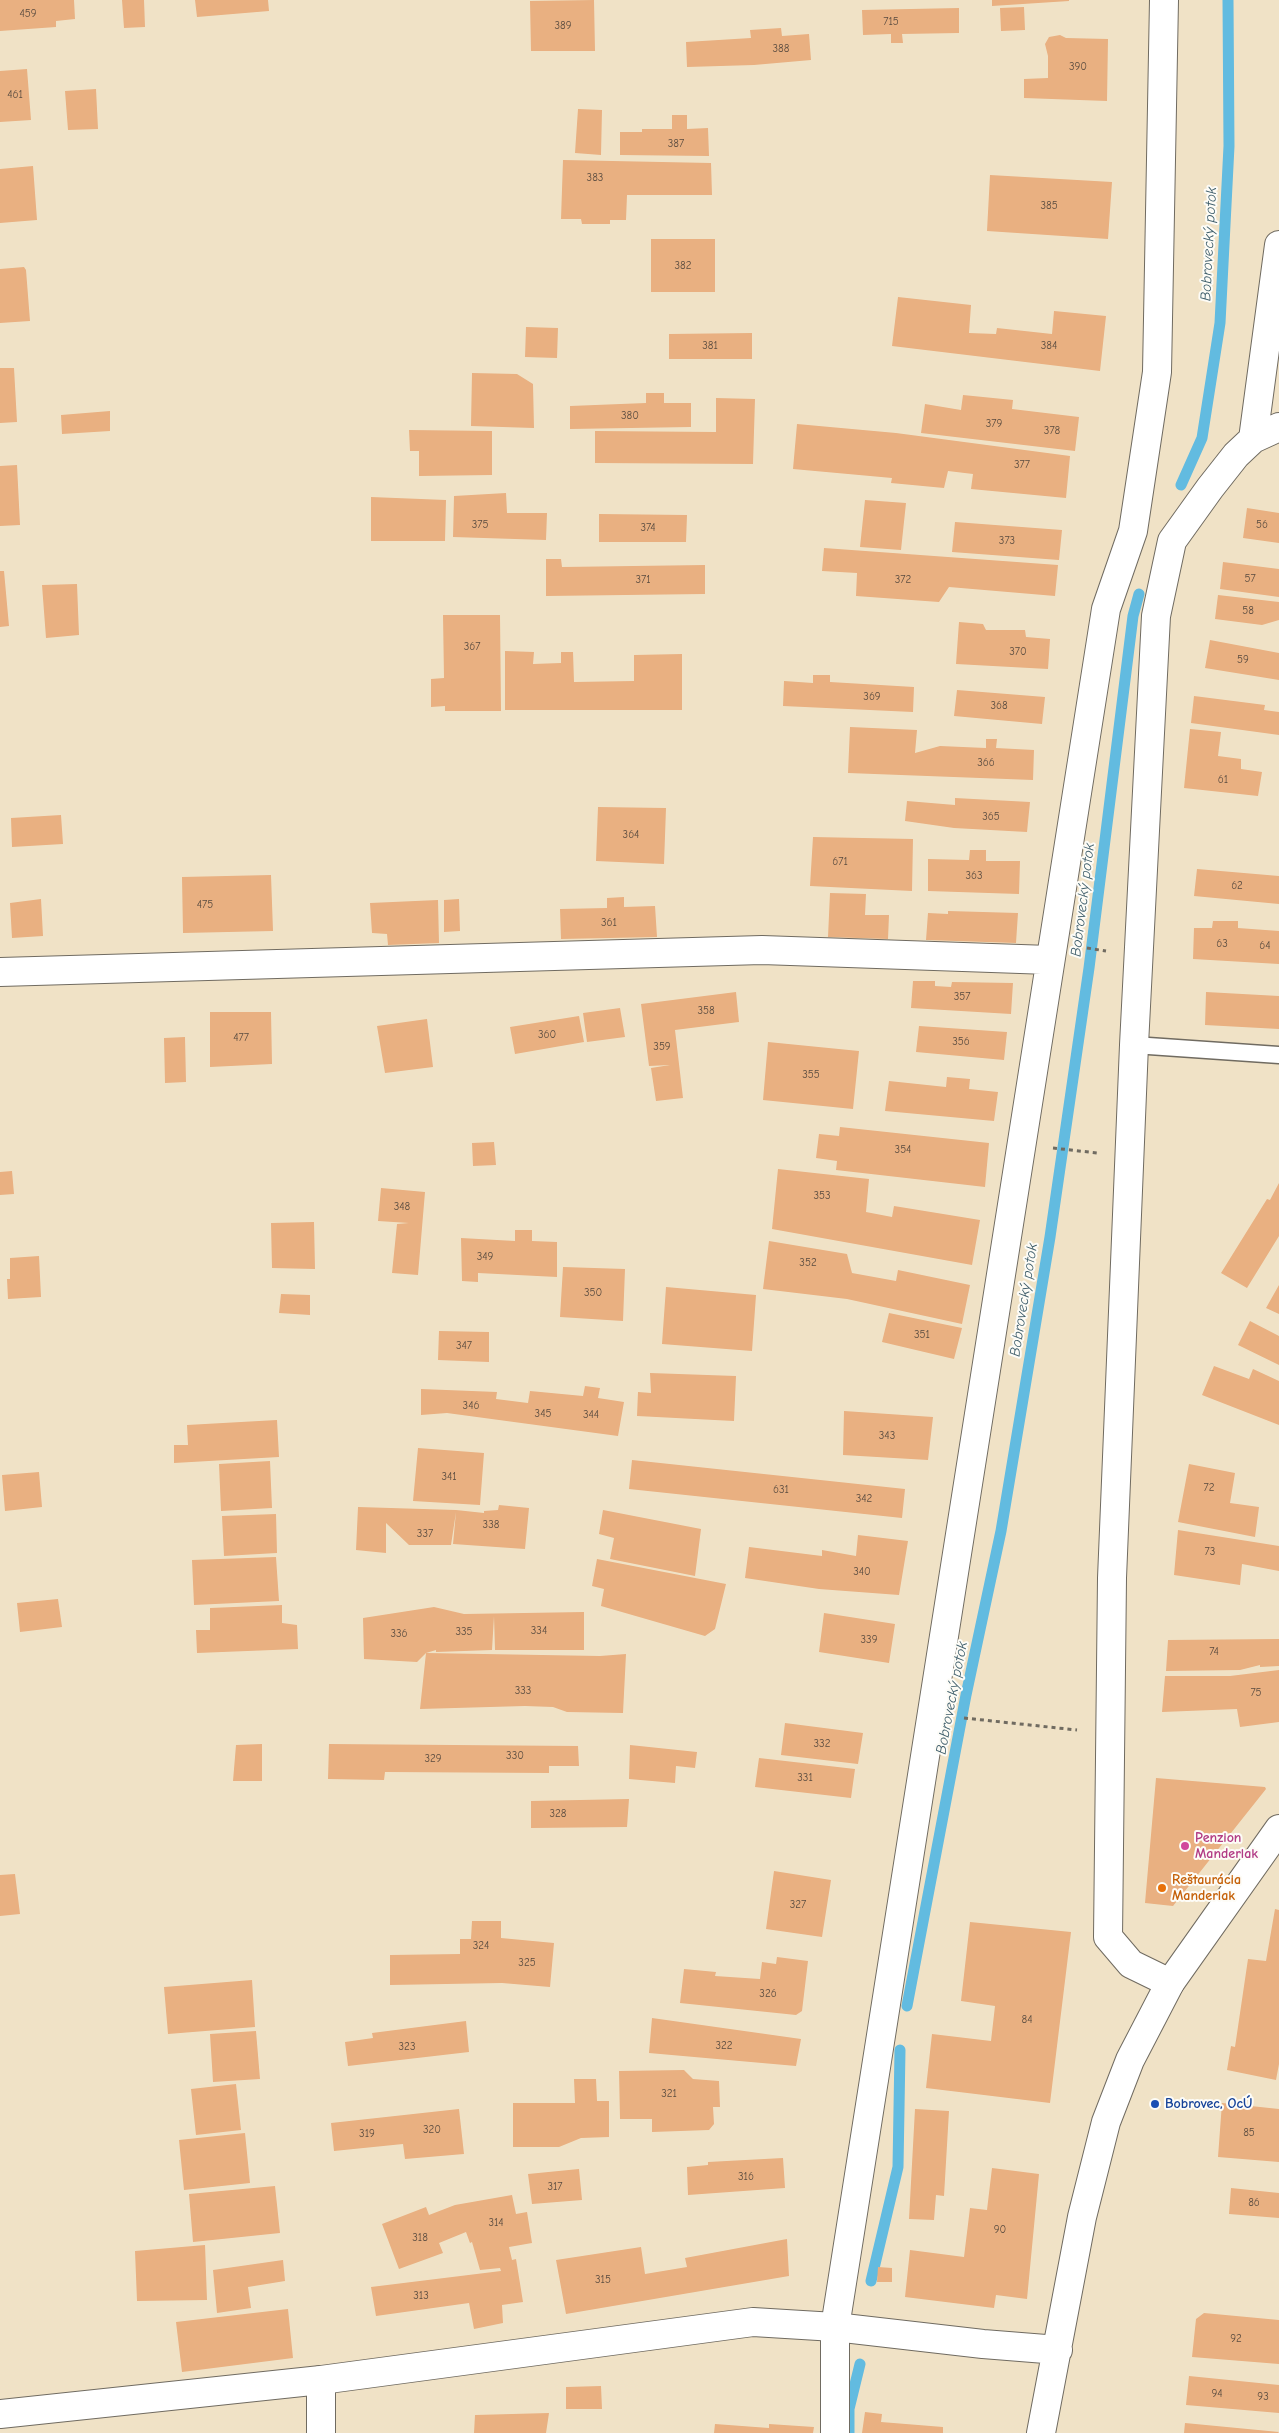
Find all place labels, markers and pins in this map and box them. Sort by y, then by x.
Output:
place label: Penzion Manderlak [1195,1830,1258,1862]
marker: Penzion Manderlak [1179,1840,1191,1852]
place label: Reštaurácia Manderlak [1172,1872,1241,1904]
marker: Reštaurácia Manderlak [1156,1882,1168,1894]
place label: Bobrovec, OcÚ [1165,2096,1252,2112]
marker: Bobrovec, OcÚ [1149,2098,1161,2110]

